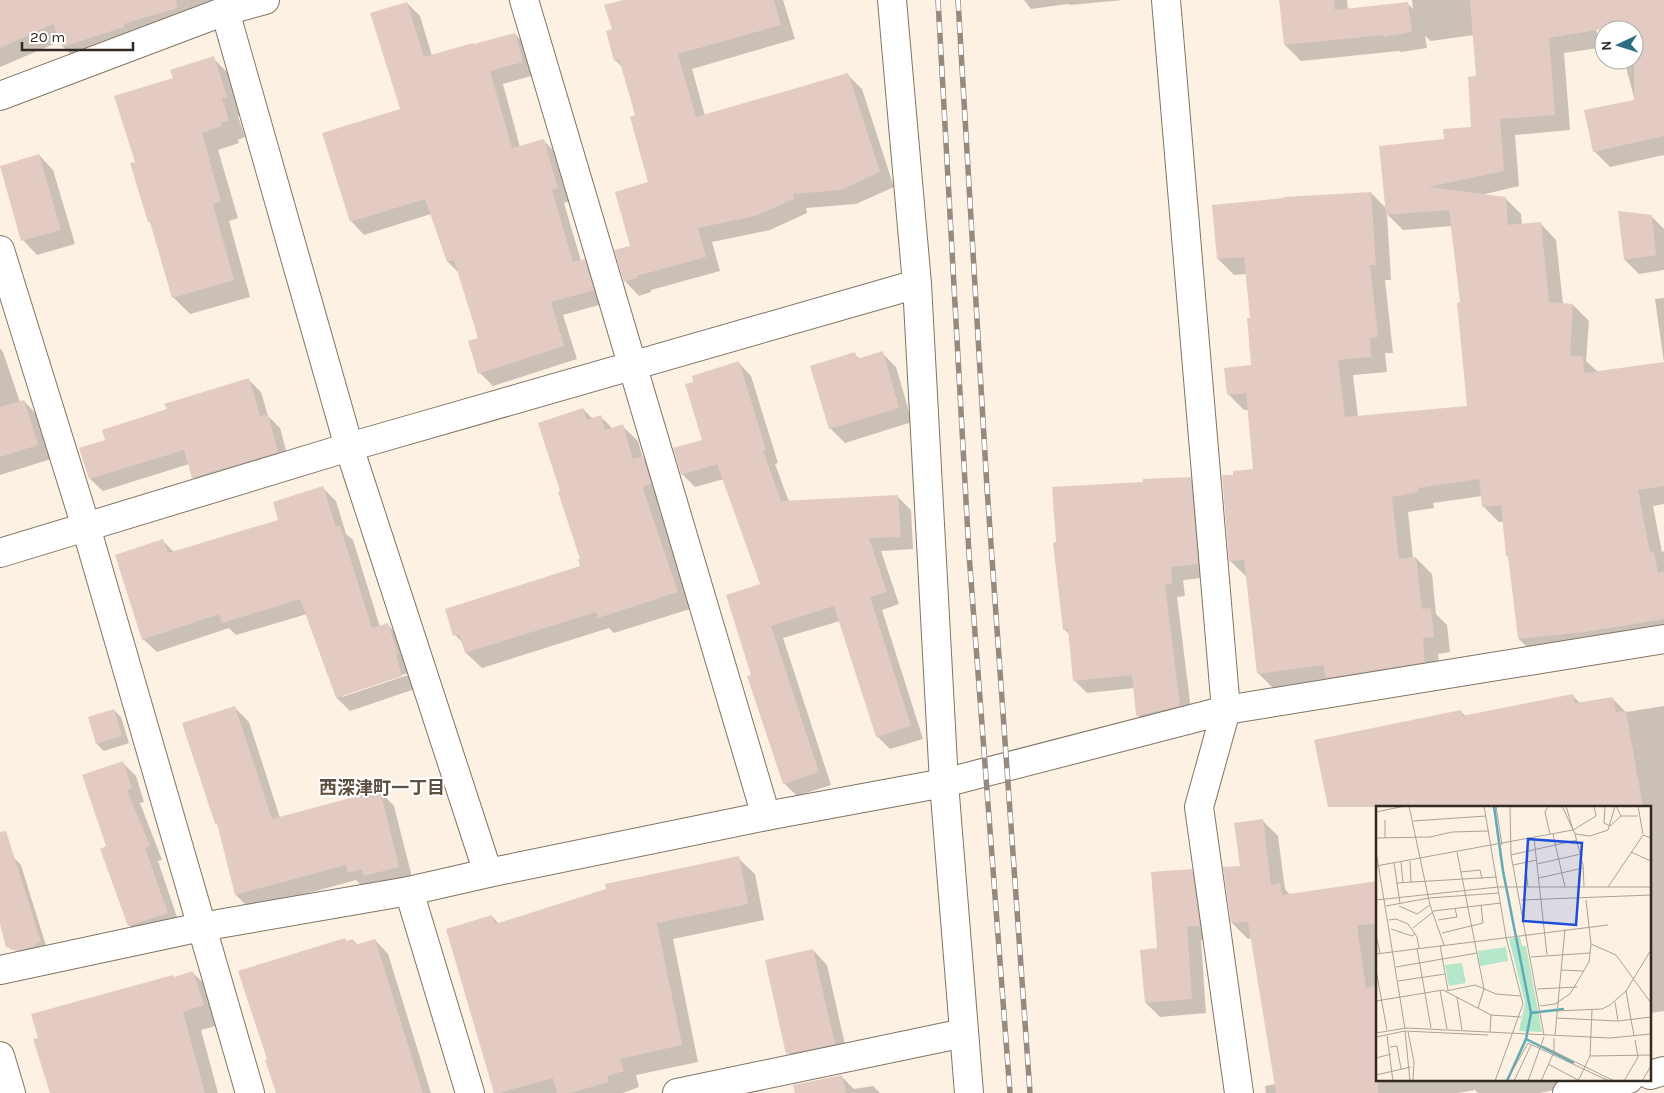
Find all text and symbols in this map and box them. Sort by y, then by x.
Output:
scale bar [22,20,134,52]
north arrow [1594,20,1644,70]
text: 20 m [30,28,65,46]
text: N [1598,40,1615,51]
district label: 西深津町一丁目 [319,777,445,799]
inset map [1376,806,1652,1080]

